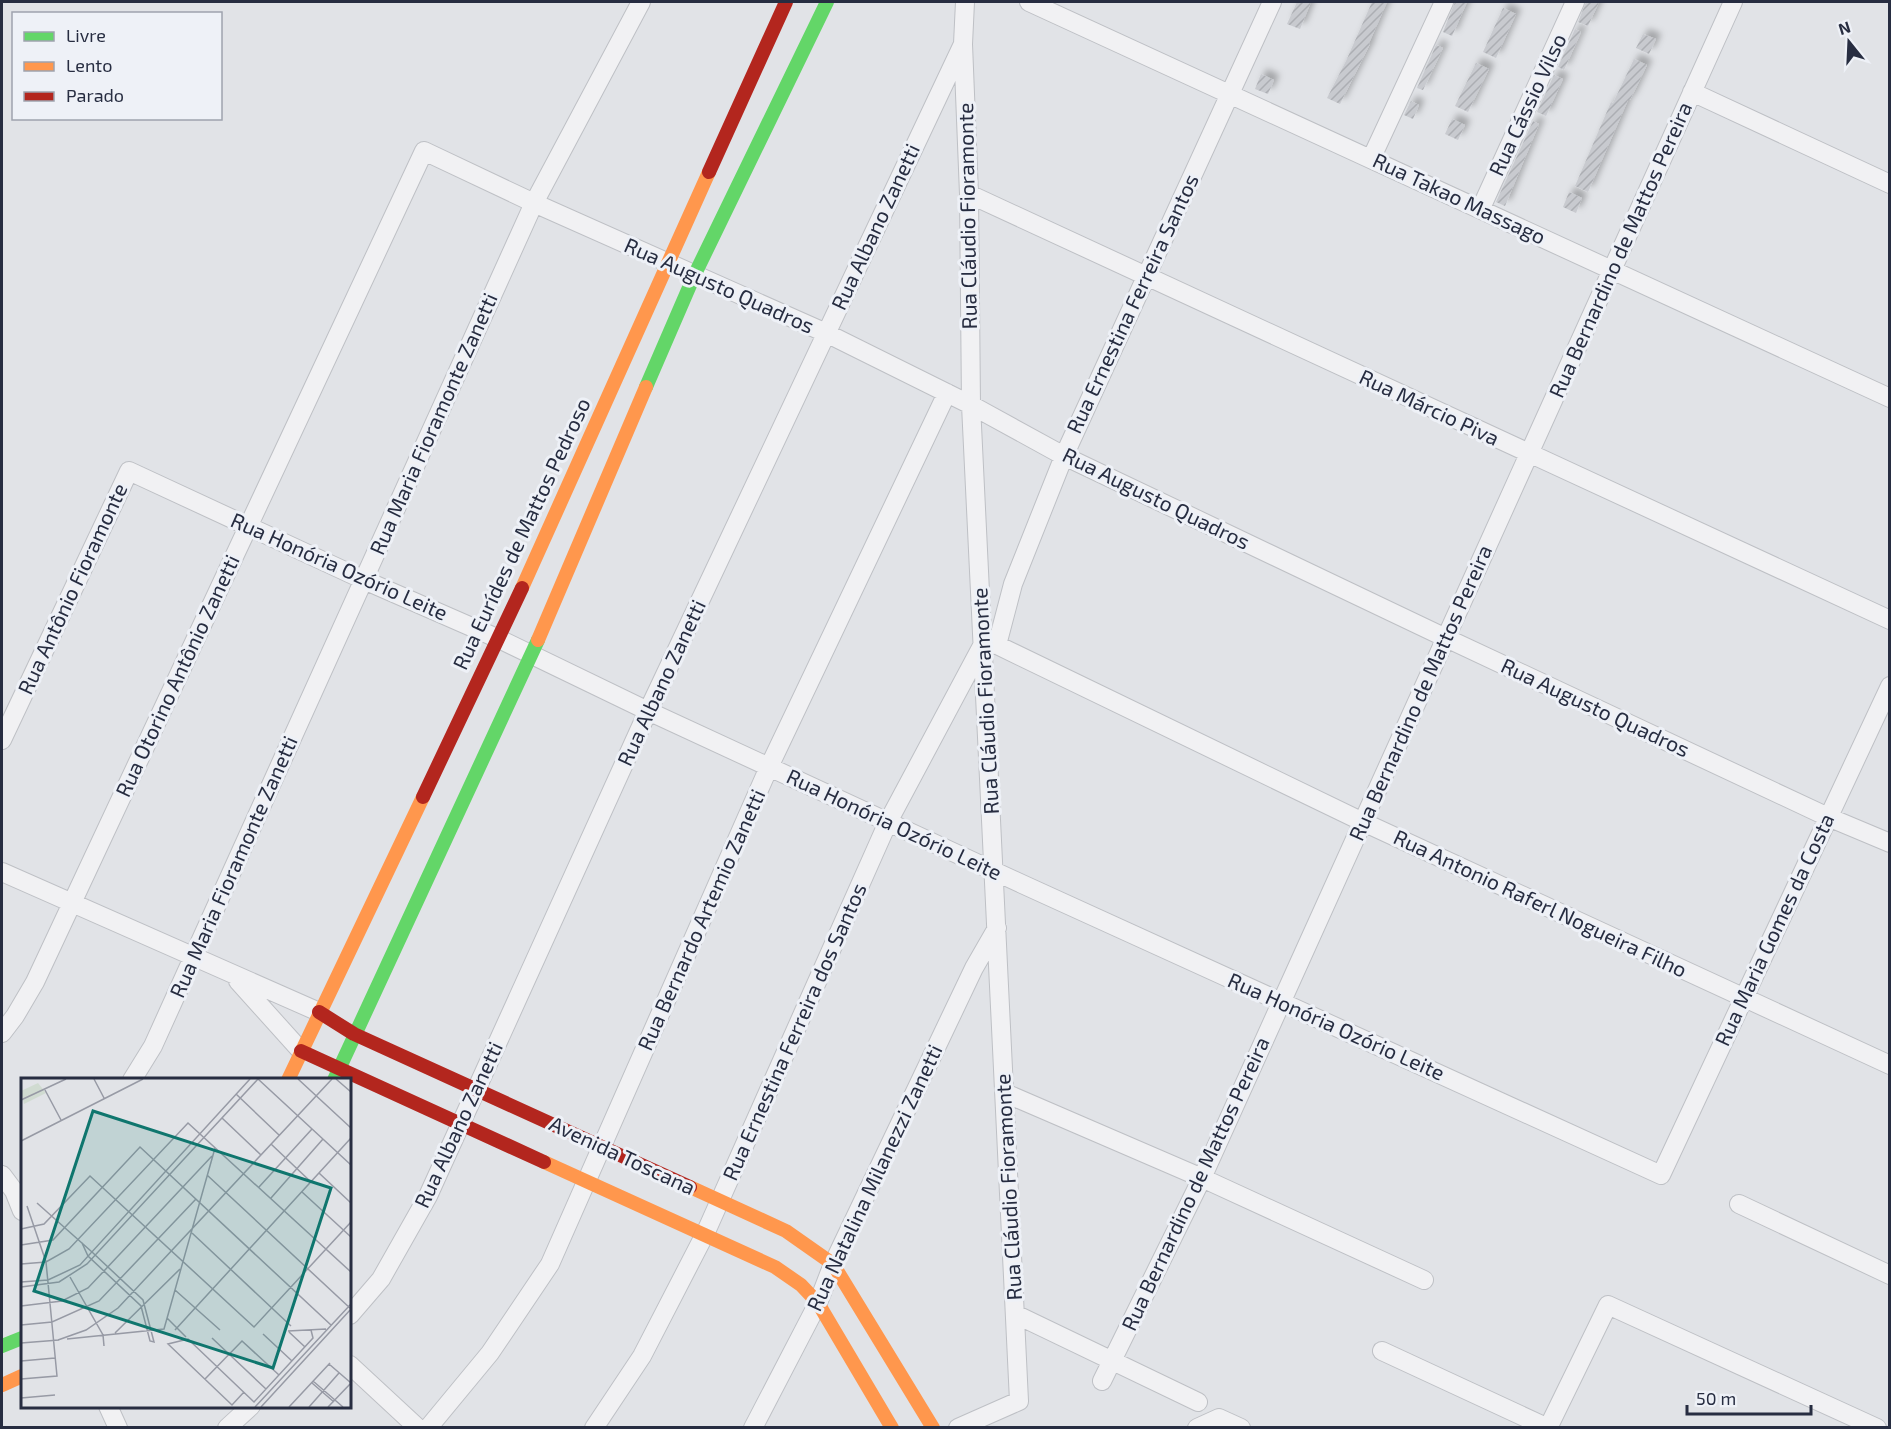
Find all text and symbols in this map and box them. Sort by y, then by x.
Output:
legend [12,12,222,120]
north arrow [1819,12,1879,72]
text: N [1836,16,1853,38]
text: Livre [66,24,106,46]
street label: Rua Cássio Vilso [1483,29,1571,179]
text: Lento [66,54,112,76]
text: Parado [66,84,124,106]
street label: Rua Bernardino de Mattos Pereira [1543,98,1696,401]
street label: Rua Cláudio Fioramonte [952,102,981,330]
street label: Rua Albano Zanetti [825,139,924,313]
street label: Rua Takao Massago [1369,147,1550,249]
street label: Rua Ernestina Ferreira Santos [1060,170,1203,437]
street label: Rua Augusto Quadros [620,232,818,339]
street label: Rua Maria Fioramonte Zanetti [363,289,502,558]
street label: Rua Márcio Piva [1356,363,1504,450]
street label: Rua Eurídes de Mattos Pedroso [447,394,595,673]
street label: Rua Augusto Quadros [1059,441,1254,555]
street label: Rua Antônio Fioramonte [12,479,132,698]
street label: Rua Honória Ozório Leite [227,507,452,625]
street label: Rua Bernardino de Mattos Pereira [1343,541,1496,844]
street label: Rua Otorino Antônio Zanetti [109,550,244,800]
street label: Rua Cláudio Fioramonte [966,587,1003,815]
street label: Rua Albano Zanetti [611,595,710,769]
street label: Rua Augusto Quadros [1497,652,1694,762]
street label: Rua Maria Fioramonte Zanetti [163,732,302,1001]
street label: Rua Honória Ozório Leite [783,763,1006,885]
street label: Rua Bernardo Artemio Zanetti [632,785,770,1054]
street label: Rua Maria Gomes da Costa [1709,809,1839,1049]
street label: Rua Antonio Raferl Nogueira Filho [1390,824,1691,982]
street label: Rua Ernestina Ferreira dos Santos [717,879,871,1184]
street label: Rua Honória Ozório Leite [1224,967,1449,1085]
street label: Rua Bernardino de Mattos Pereira [1115,1033,1274,1334]
street label: Rua Albano Zanetti [408,1037,507,1211]
street label: Rua Natalina Milanezzi Zanetti [801,1040,946,1315]
street label: Rua Cláudio Fioramonte [989,1073,1026,1301]
inset map [21,1078,351,1408]
street label: Avenida Toscana [546,1110,700,1199]
scale bar [1687,1378,1812,1416]
text: 50 m [1696,1387,1736,1409]

